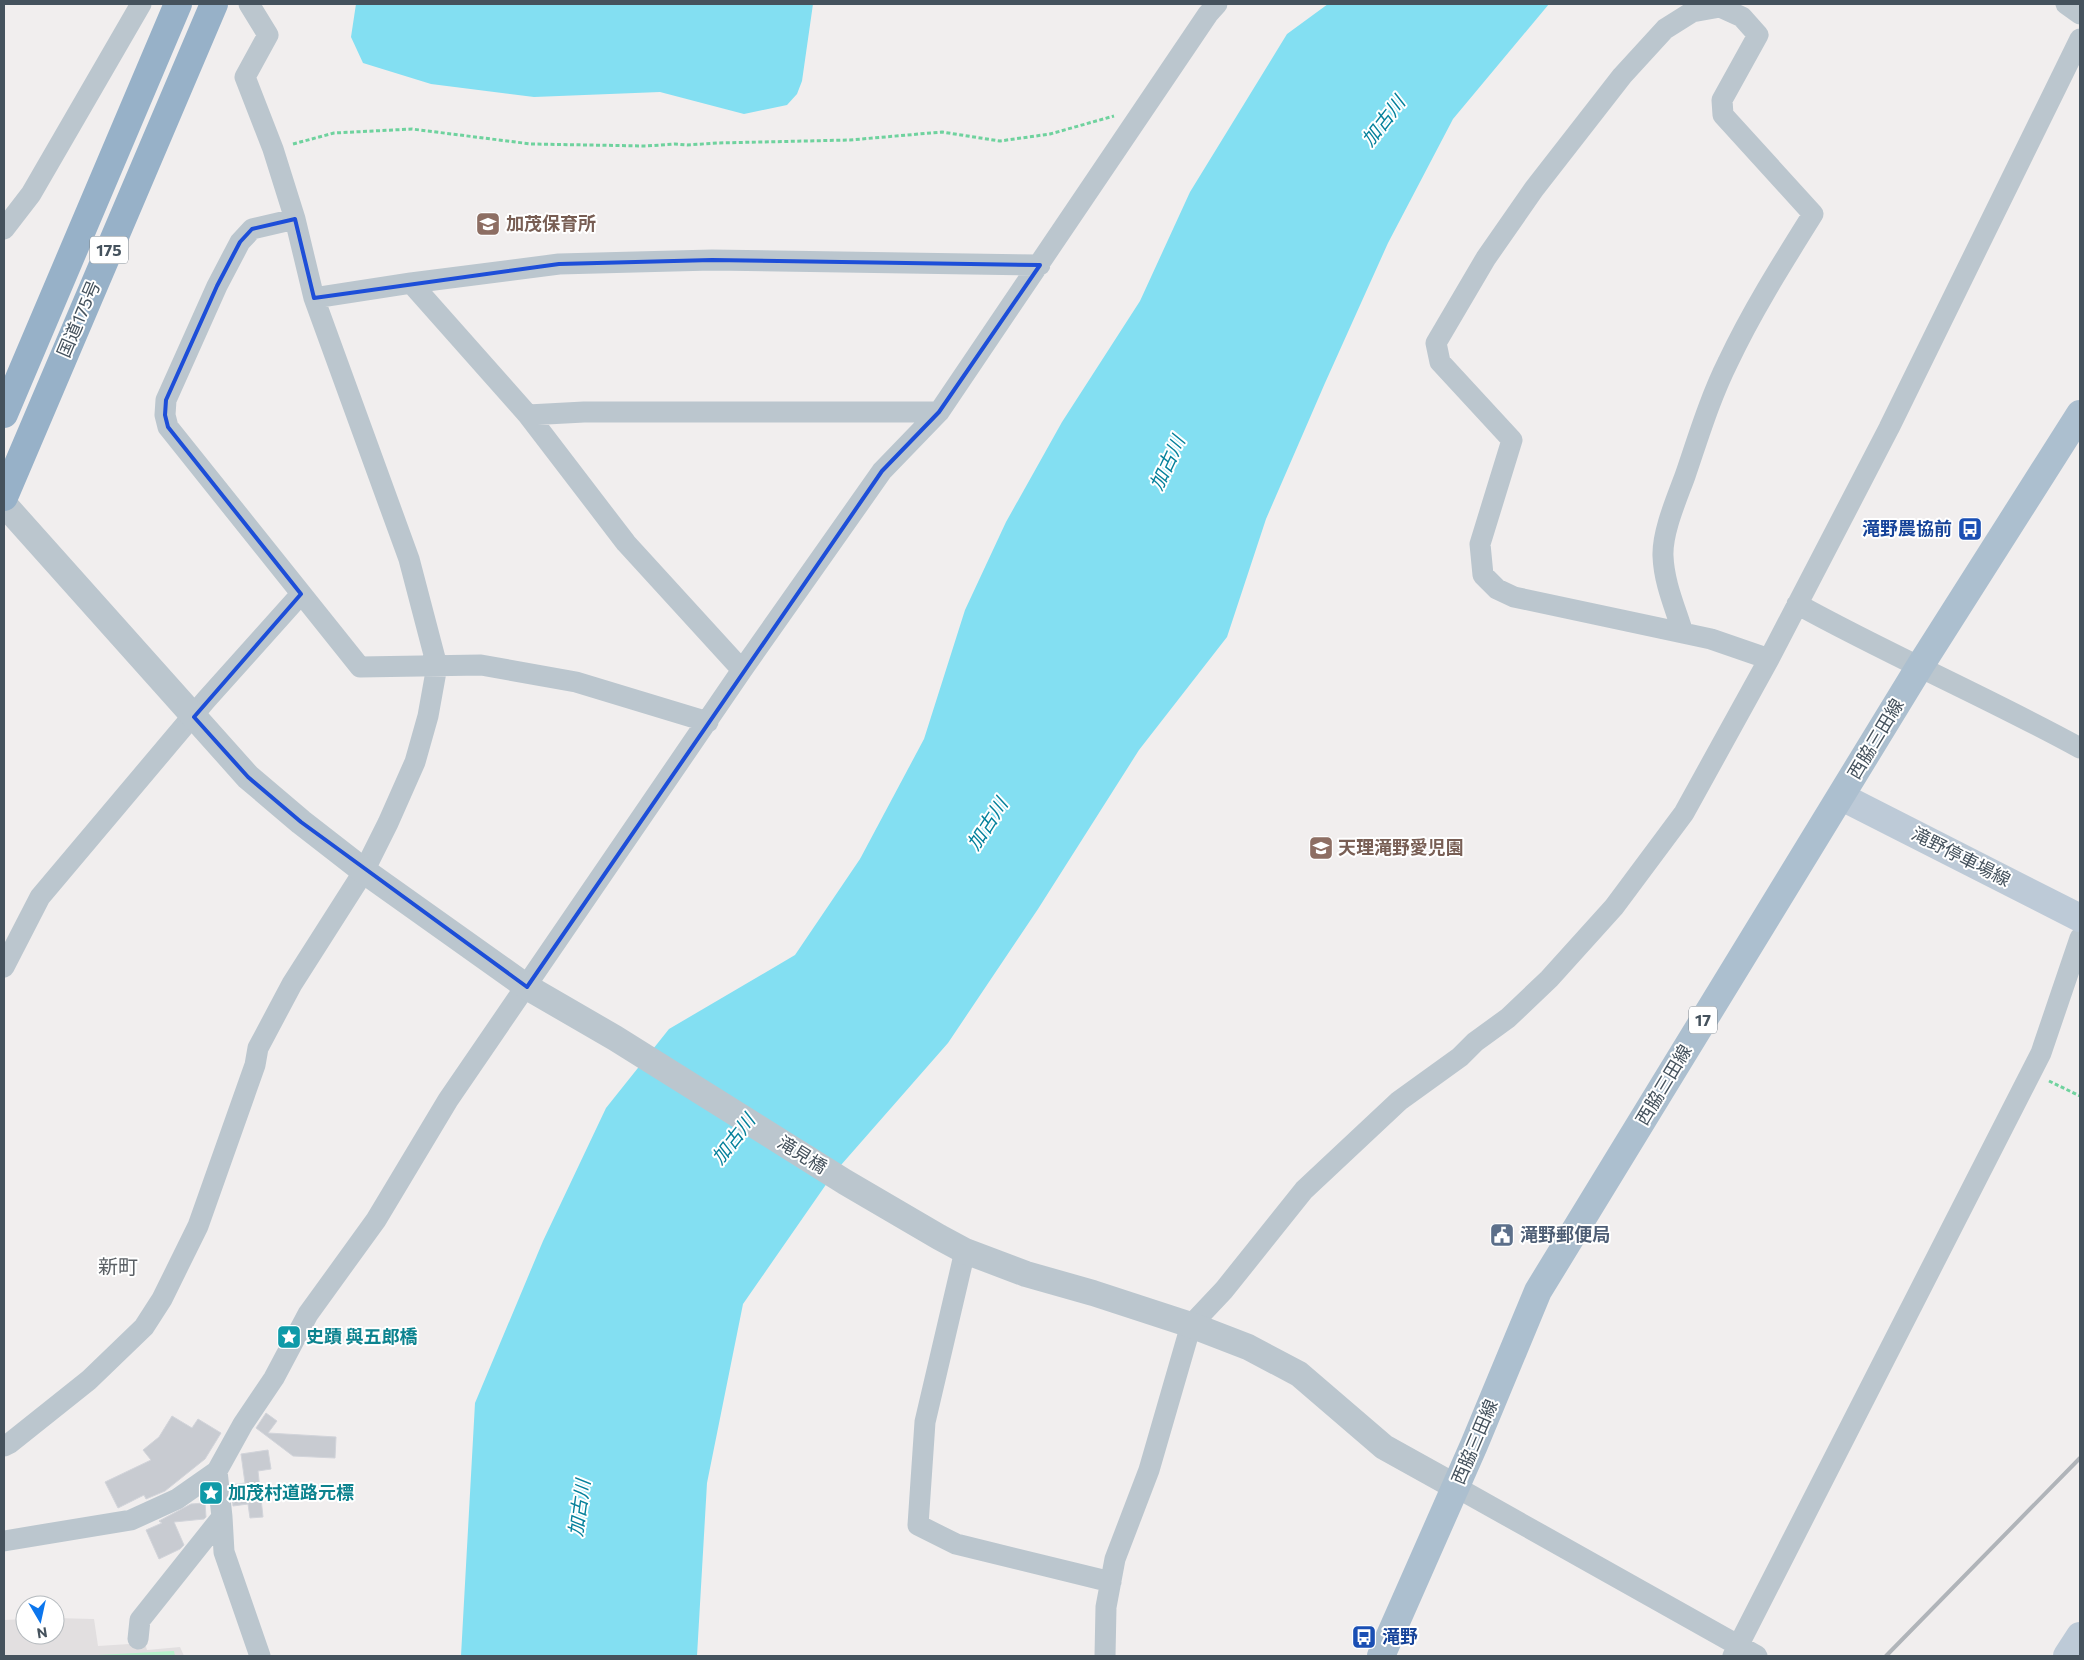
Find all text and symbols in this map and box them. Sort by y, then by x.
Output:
water label: 加古川 [1356,90,1410,150]
school or university icon: 加茂保育所 [475,211,501,237]
place label: 加茂保育所 [506,212,596,234]
road number: 175 [90,236,128,264]
street label: 国道175号 [52,277,104,360]
water label: 加古川 [1144,430,1190,493]
bus stop icon: 滝野農協前 [1957,516,1983,542]
place label: 滝野農協前 [1862,517,1952,539]
street label: 西脇三田線 [1843,694,1908,783]
water label: 加古川 [961,792,1013,854]
street label: 滝野停車場線 [1908,822,2015,890]
school or university icon: 天理滝野愛児園 [1308,835,1334,861]
place label: 天理滝野愛児園 [1338,836,1464,858]
road number: 17 [1689,1006,1717,1034]
street label: 西脇三田線 [1631,1040,1696,1129]
water label: 加古川 [706,1108,760,1168]
street label: 滝見橋 [774,1131,831,1178]
public building icon: 滝野郵便局 [1489,1222,1515,1248]
place label: 滝野郵便局 [1520,1223,1610,1245]
district label: 新町 [98,1254,138,1278]
place icon: 史蹟 與五郎橋 [276,1324,302,1350]
place label: 史蹟 與五郎橋 [306,1325,417,1347]
street label: 西脇三田線 [1446,1396,1502,1487]
water label: 加古川 [563,1476,594,1538]
place icon: 加茂村道路元標 [198,1480,224,1506]
place label: 加茂村道路元標 [228,1481,354,1503]
north arrow [15,1595,65,1645]
text: N [36,1624,49,1643]
bus stop icon: 滝野 [1351,1624,1377,1650]
place label: 滝野 [1382,1625,1418,1647]

